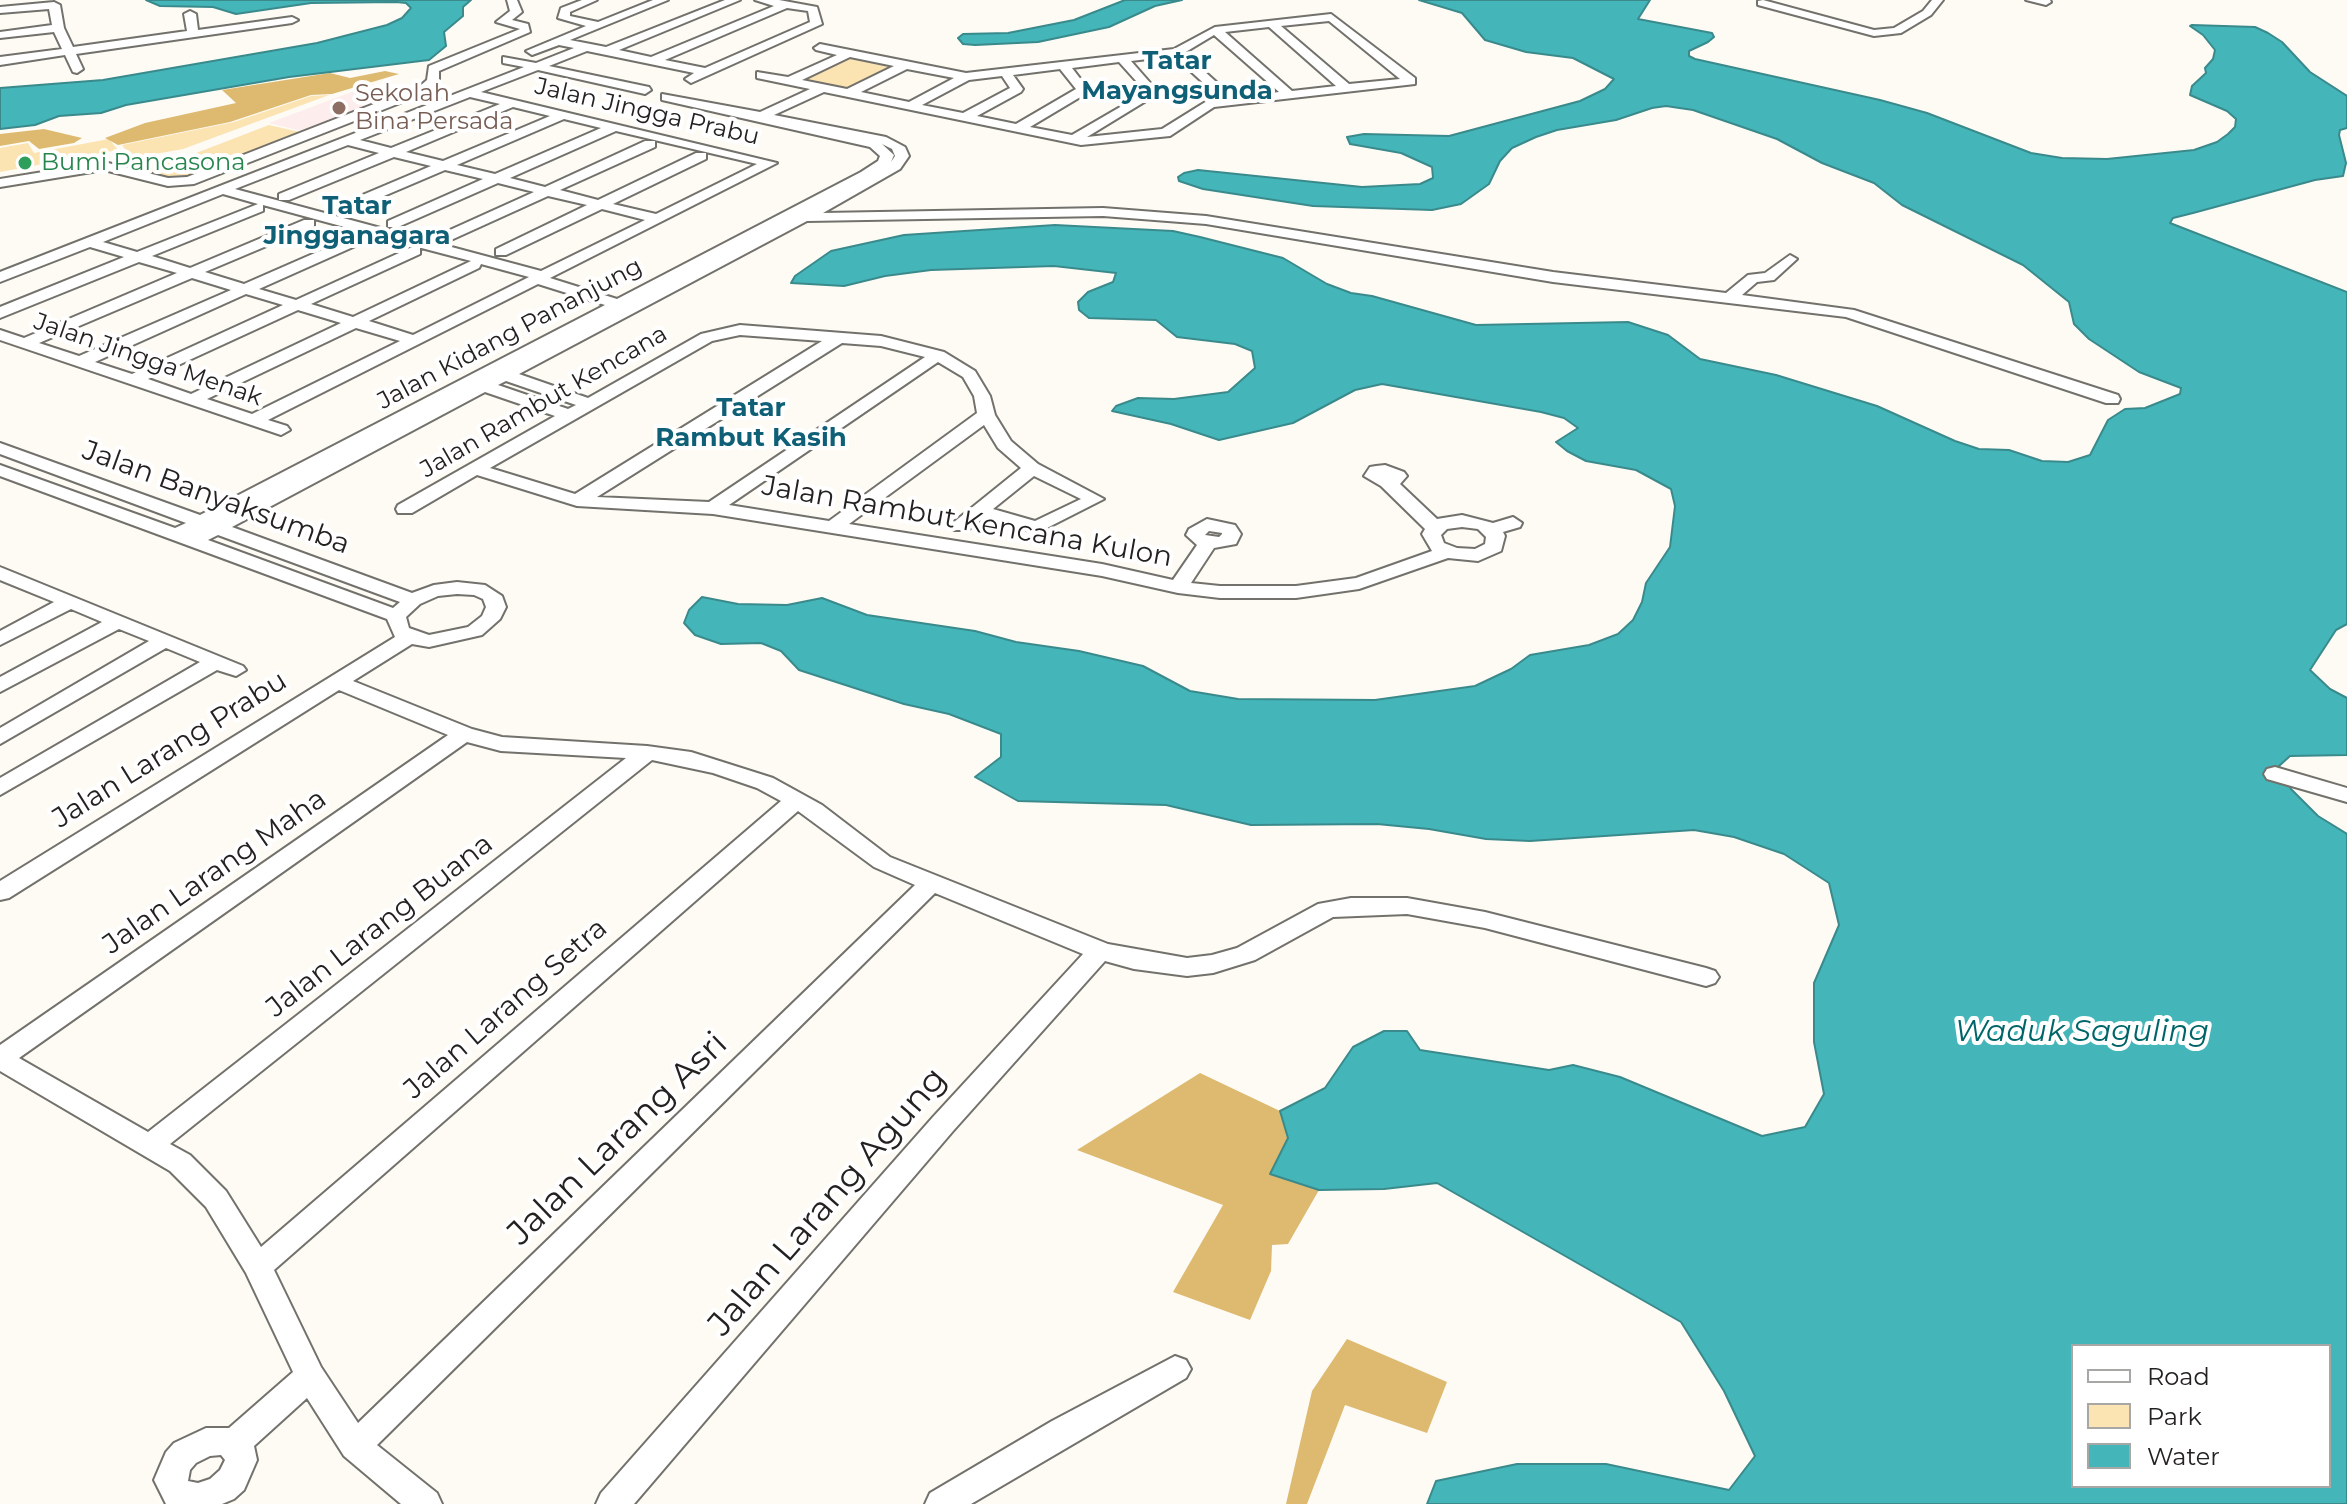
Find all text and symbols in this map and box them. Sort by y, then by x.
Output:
district label: Tatar Mayangsunda [1081,45,1273,106]
street label: Jalan Jingga Prabu [532,72,762,152]
place label: Sekolah Bina Persada [355,80,514,136]
marker: Sekolah Bina Persada [330,99,348,117]
place label: Bumi Pancasona [41,149,246,177]
marker: Bumi Pancasona [16,154,34,172]
district label: Tatar Jingganagara [264,190,450,252]
street label: Jalan Kidang Pananjung [373,252,647,416]
street label: Jalan Jingga Menak [30,307,266,413]
street label: Jalan Rambut Kencana [416,320,672,484]
district label: Tatar Rambut Kasih [655,392,847,454]
street label: Jalan Banyaksumba [78,434,354,562]
street label: Jalan Rambut Kencana Kulon [759,469,1175,575]
street label: Jalan Larang Prabu [47,664,293,836]
street label: Jalan Larang Maha [97,782,333,962]
street label: Jalan Larang Buana [260,827,500,1025]
street label: Jalan Larang Setra [398,912,614,1106]
water label: Waduk Saguling [1955,1014,2209,1050]
street label: Jalan Larang Asri [500,1024,736,1254]
street label: Jalan Larang Agung [700,1059,956,1345]
legend [2071,1344,2331,1488]
text: Road [2147,1362,2210,1391]
text: Park [2147,1402,2202,1431]
text: Water [2147,1442,2220,1471]

